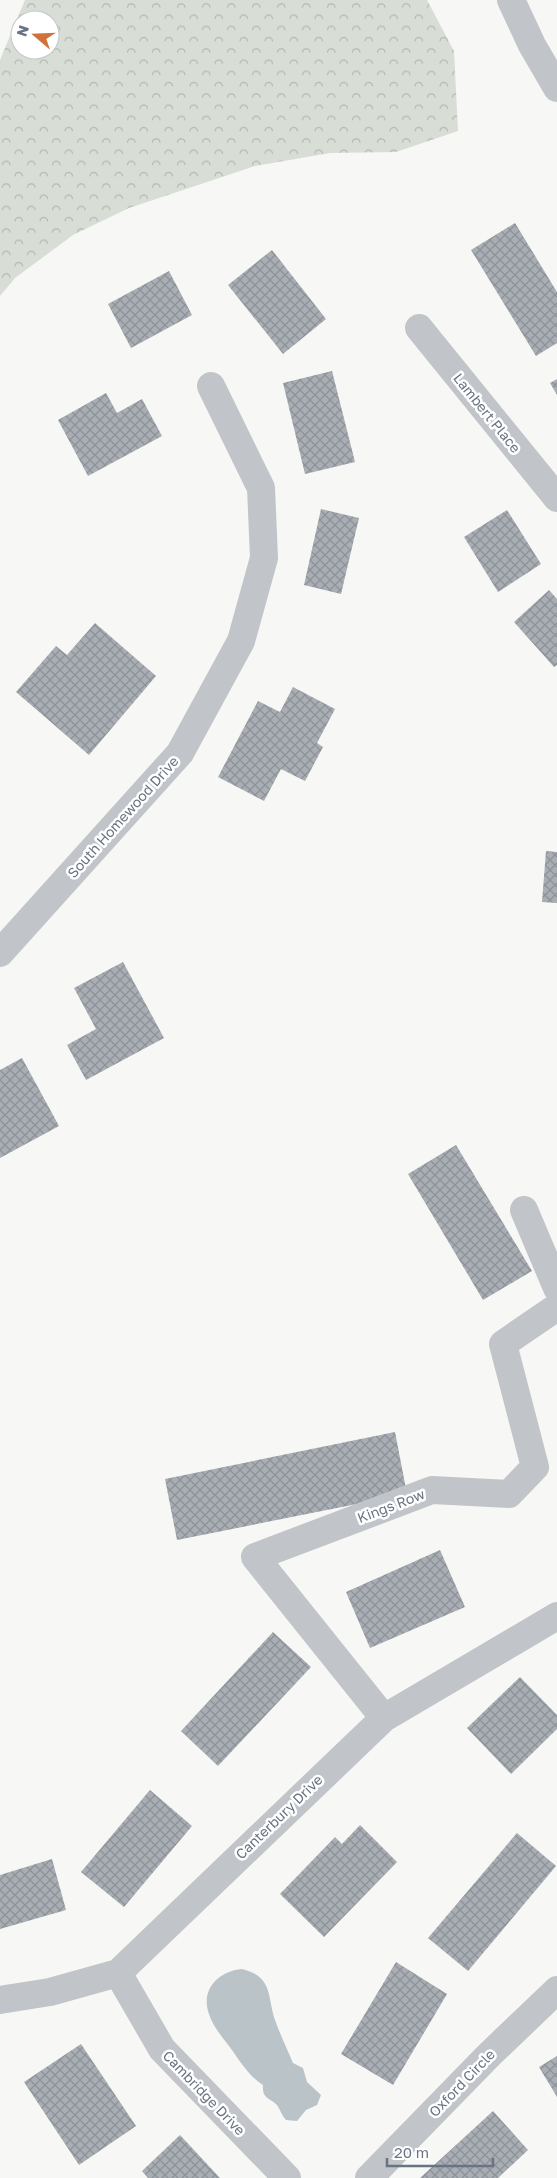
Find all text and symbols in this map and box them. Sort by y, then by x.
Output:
north arrow [10,10,60,60]
text: N [12,23,32,38]
street label: Lambert Place [450,370,525,456]
street label: South Homewood Drive [64,752,182,881]
street label: Kings Row [355,1485,427,1526]
street label: Canterbury Drive [232,1771,326,1862]
street label: Oxford Circle [425,2045,498,2120]
street label: Cambridge Drive [160,2047,249,2139]
scale bar [387,2136,493,2168]
text: 20 m [394,2143,429,2161]

